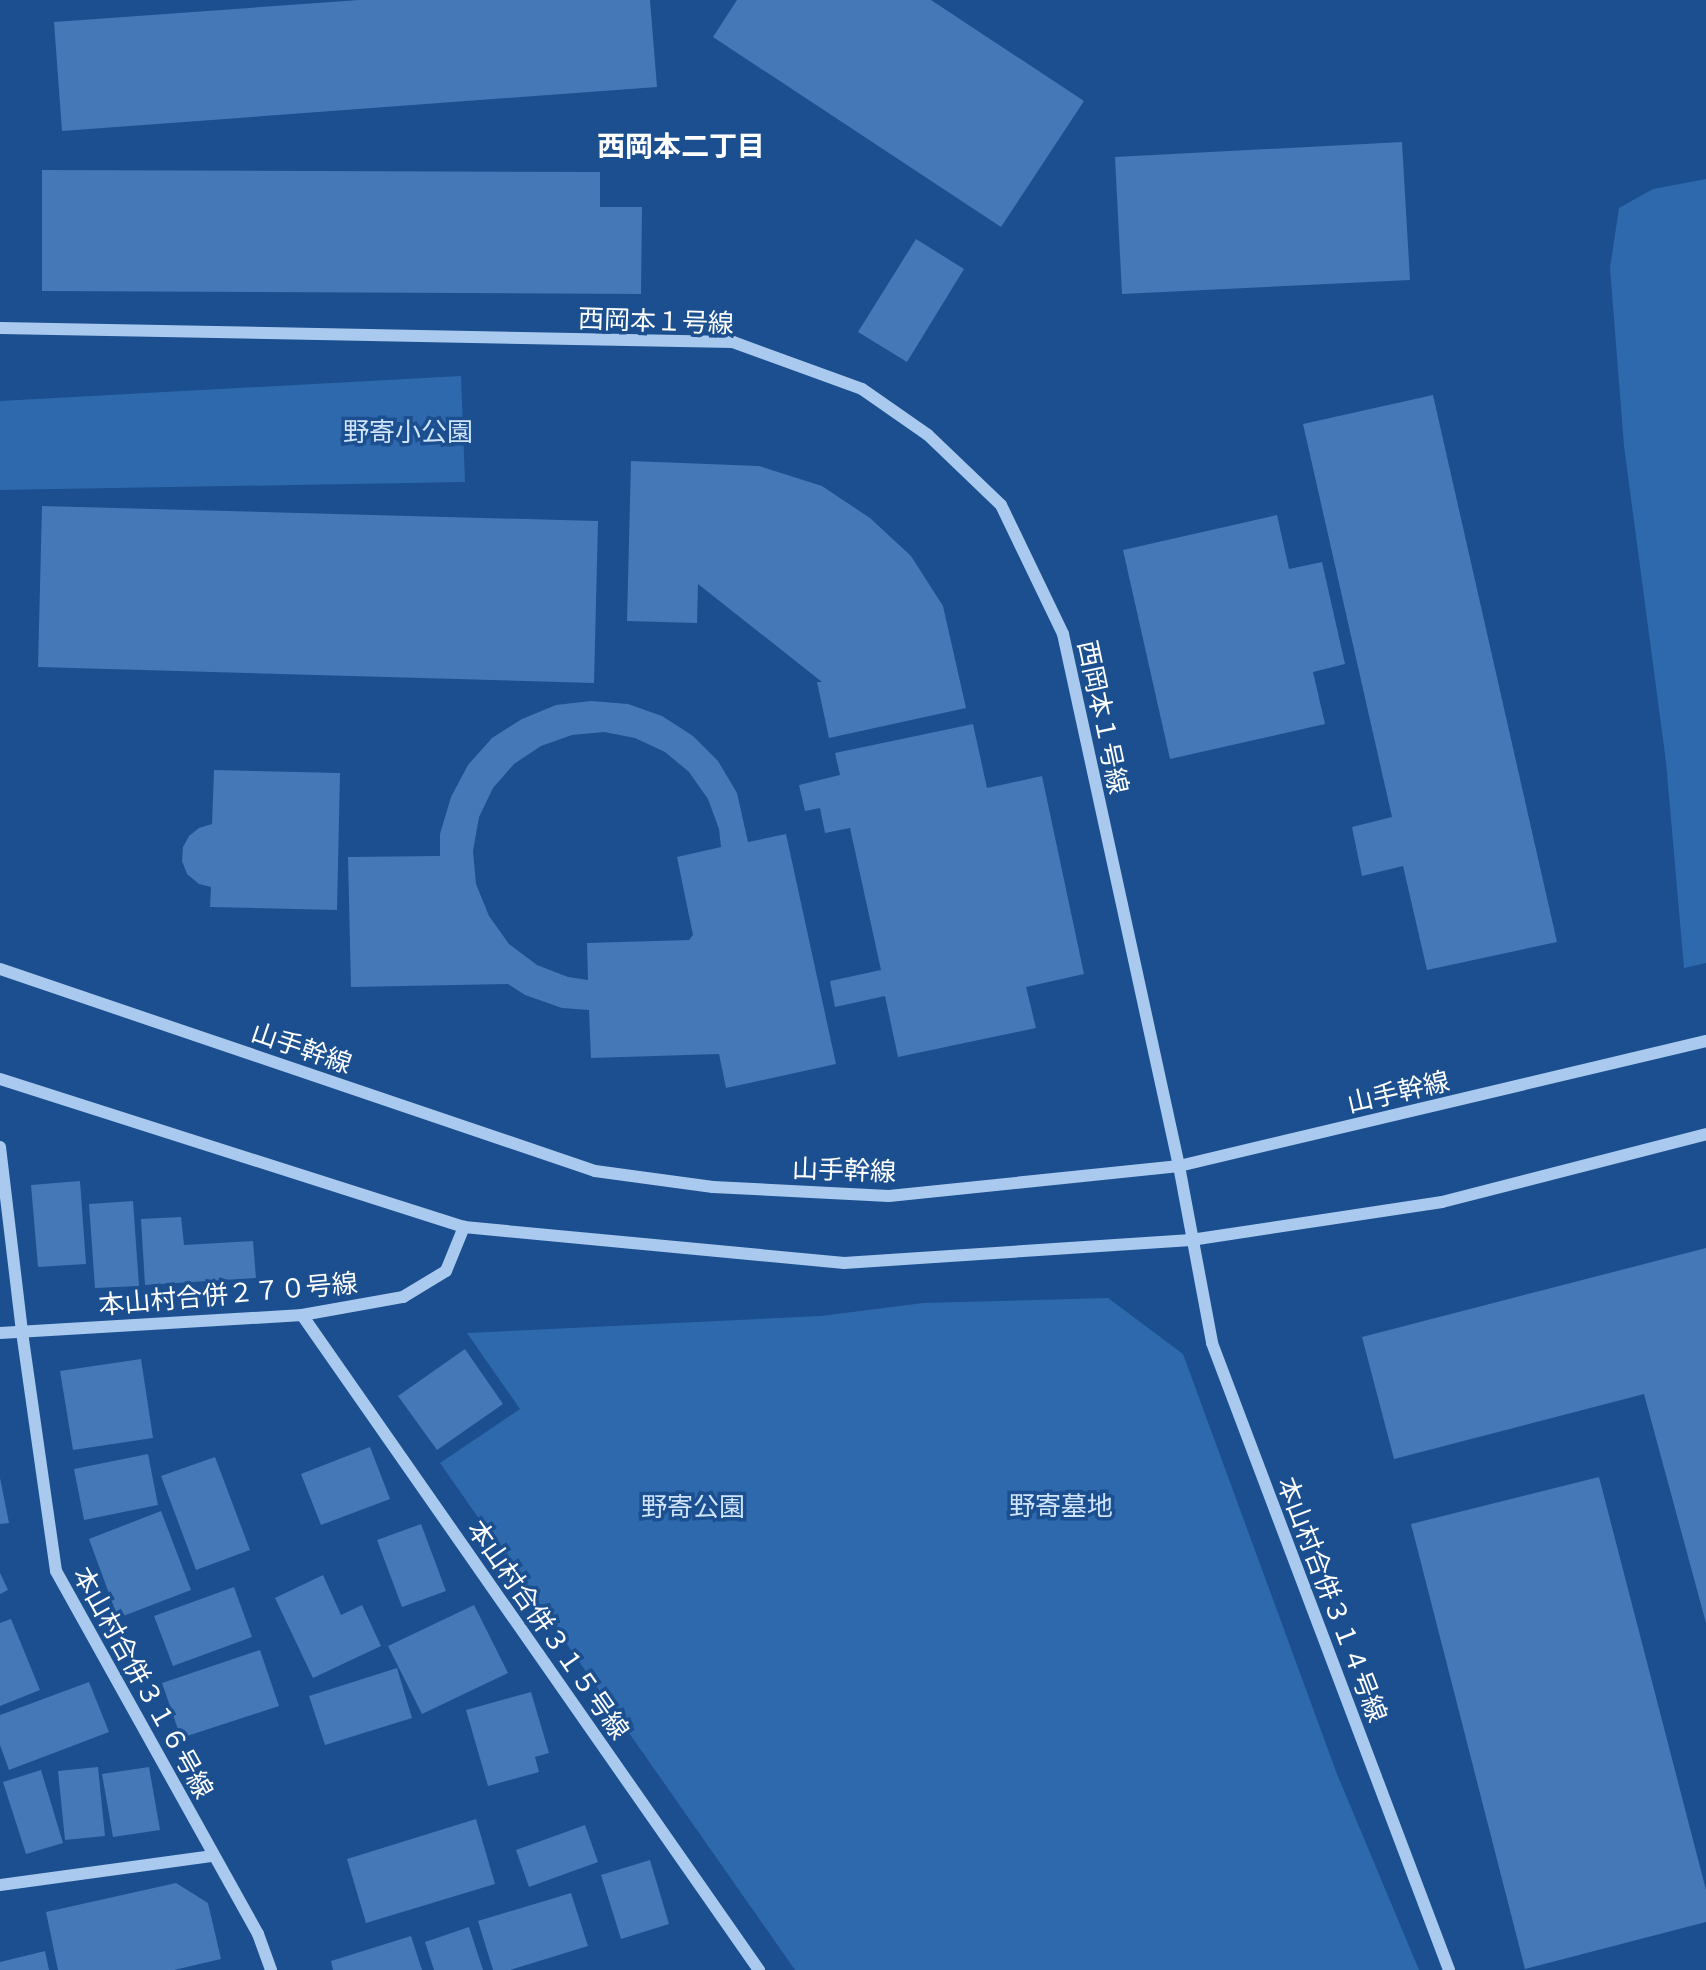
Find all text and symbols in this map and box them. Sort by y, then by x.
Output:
district label: 西岡本二丁目 [597,128,765,162]
street label: 西岡本１号線 [578,302,734,338]
park label: 野寄小公園 [343,415,473,447]
street label: 西岡本１号線 [1073,637,1135,797]
street label: 山手幹線 [248,1015,356,1079]
street label: 山手幹線 [1344,1064,1452,1118]
street label: 山手幹線 [791,1152,897,1186]
street label: 本山村合併２７０号線 [97,1266,359,1320]
street label: 本山村合併３１４号線 [1272,1472,1394,1726]
park label: 野寄墓地 [1009,1489,1113,1521]
park label: 野寄公園 [641,1490,745,1522]
street label: 本山村合併３１５号線 [462,1514,636,1744]
street label: 本山村合併３１６号線 [67,1561,221,1803]

